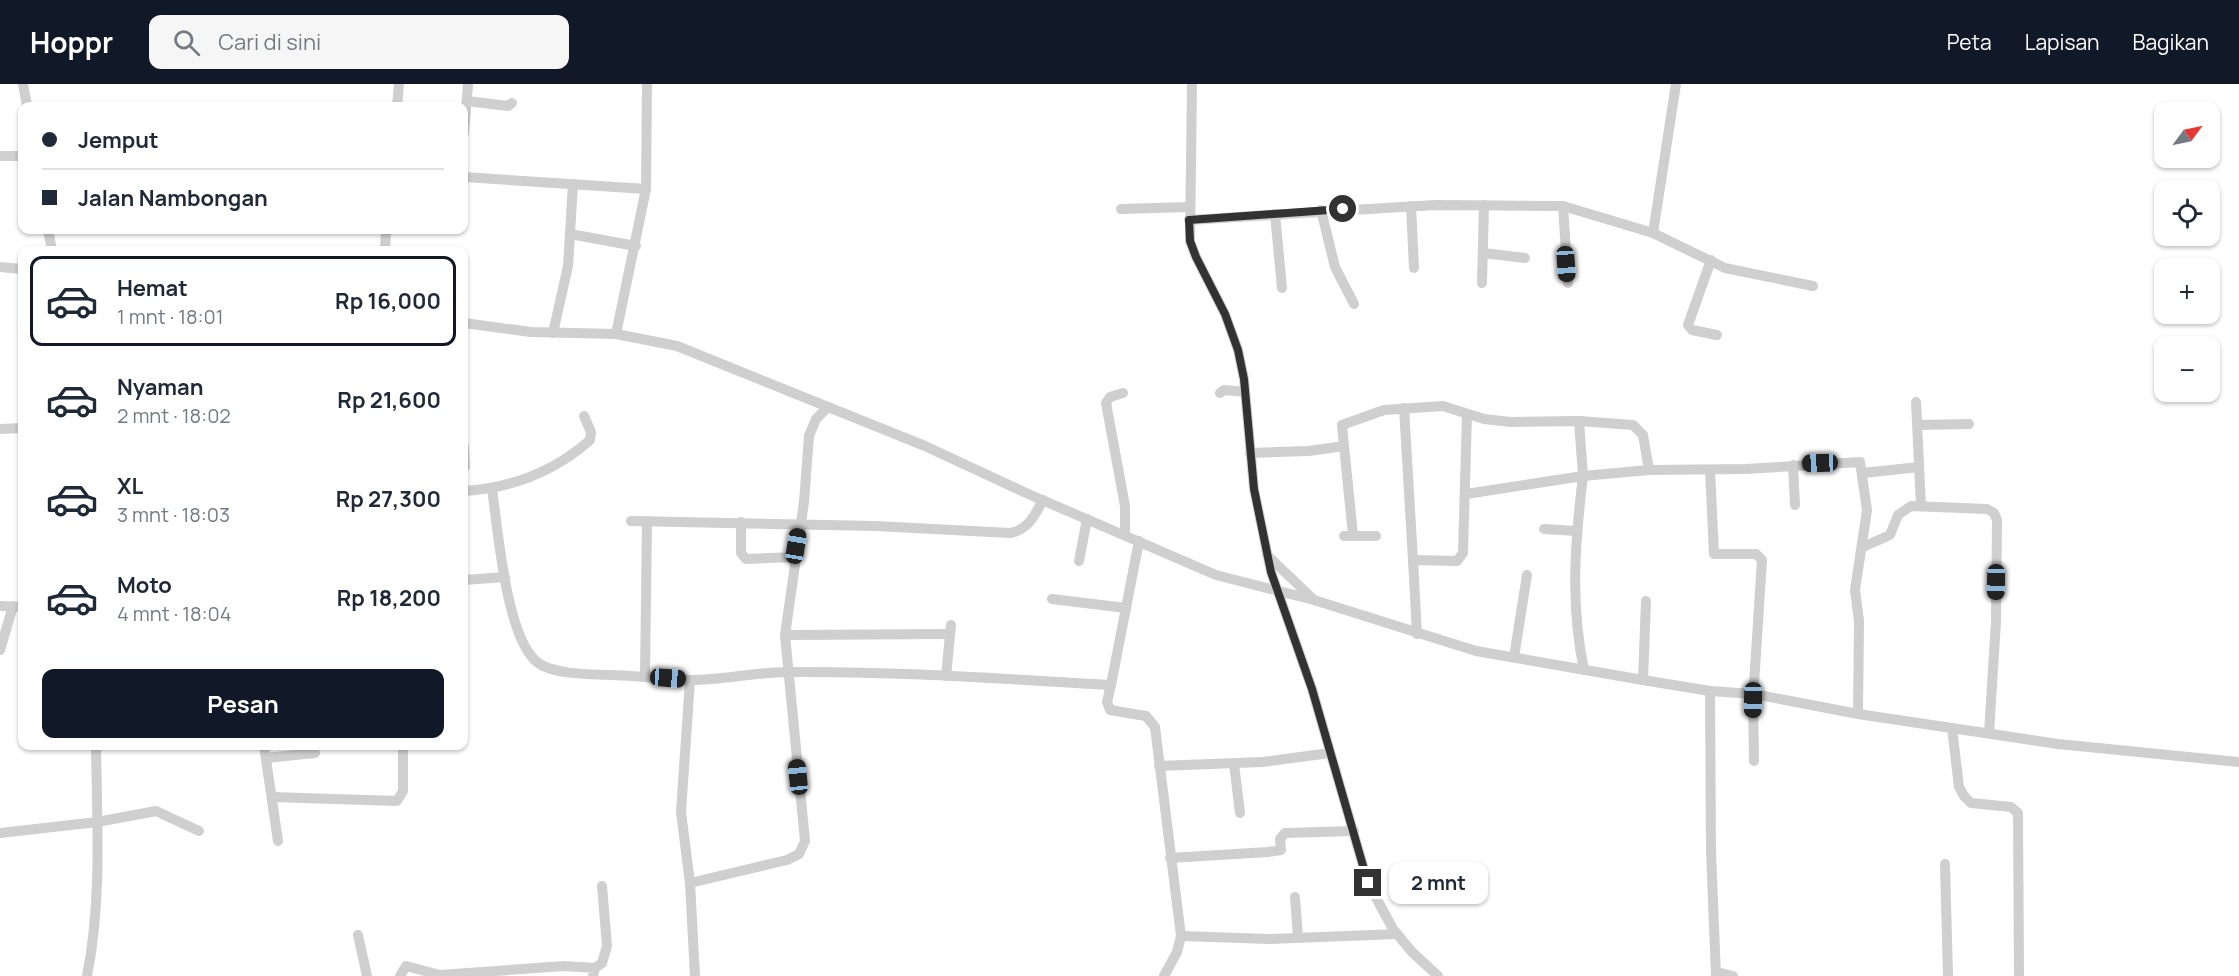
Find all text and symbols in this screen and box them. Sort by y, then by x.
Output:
search box [149,15,569,69]
text: Hoppr [30,23,113,61]
icon: search [170,26,203,59]
text: Cari di sini [218,27,321,57]
text: Peta [1947,28,1992,56]
text: Lapisan [2025,28,2100,56]
text: Bagikan [2133,28,2209,56]
north arrow [2154,102,2220,168]
map controls [2154,102,2220,402]
text: Jemput [78,125,159,155]
button: locate [2154,180,2220,246]
text: Jalan Nambongan [78,183,268,213]
route start [1329,195,1356,222]
car [1556,245,1576,283]
button: + [2154,258,2220,324]
text: Hemat [117,273,188,303]
icon: car [45,274,99,328]
text: Rp 16,000 [335,286,441,316]
text: 1 mnt · 18:01 [117,303,224,330]
button: − [2154,336,2220,402]
text: Nyaman [117,372,204,402]
icon: car [45,373,99,427]
text: Rp 21,600 [337,385,441,415]
text: 2 mnt · 18:02 [117,402,231,429]
car [1802,453,1838,473]
text: XL [117,471,143,501]
icon: car [45,472,99,526]
text: Rp 27,300 [336,484,441,514]
text: 3 mnt · 18:03 [117,501,230,528]
car [784,527,808,565]
car [1987,564,2005,600]
text: Moto [117,570,172,600]
icon: car [45,571,99,625]
text: Rp 18,200 [337,583,441,613]
text: 4 mnt · 18:04 [117,600,232,627]
car [649,668,687,688]
button: Pesan [42,669,444,738]
car [1744,682,1762,718]
car [787,758,809,796]
callout: 2 mnt [1389,862,1488,904]
route end [1354,869,1381,896]
text: 2 mnt [1411,869,1466,896]

